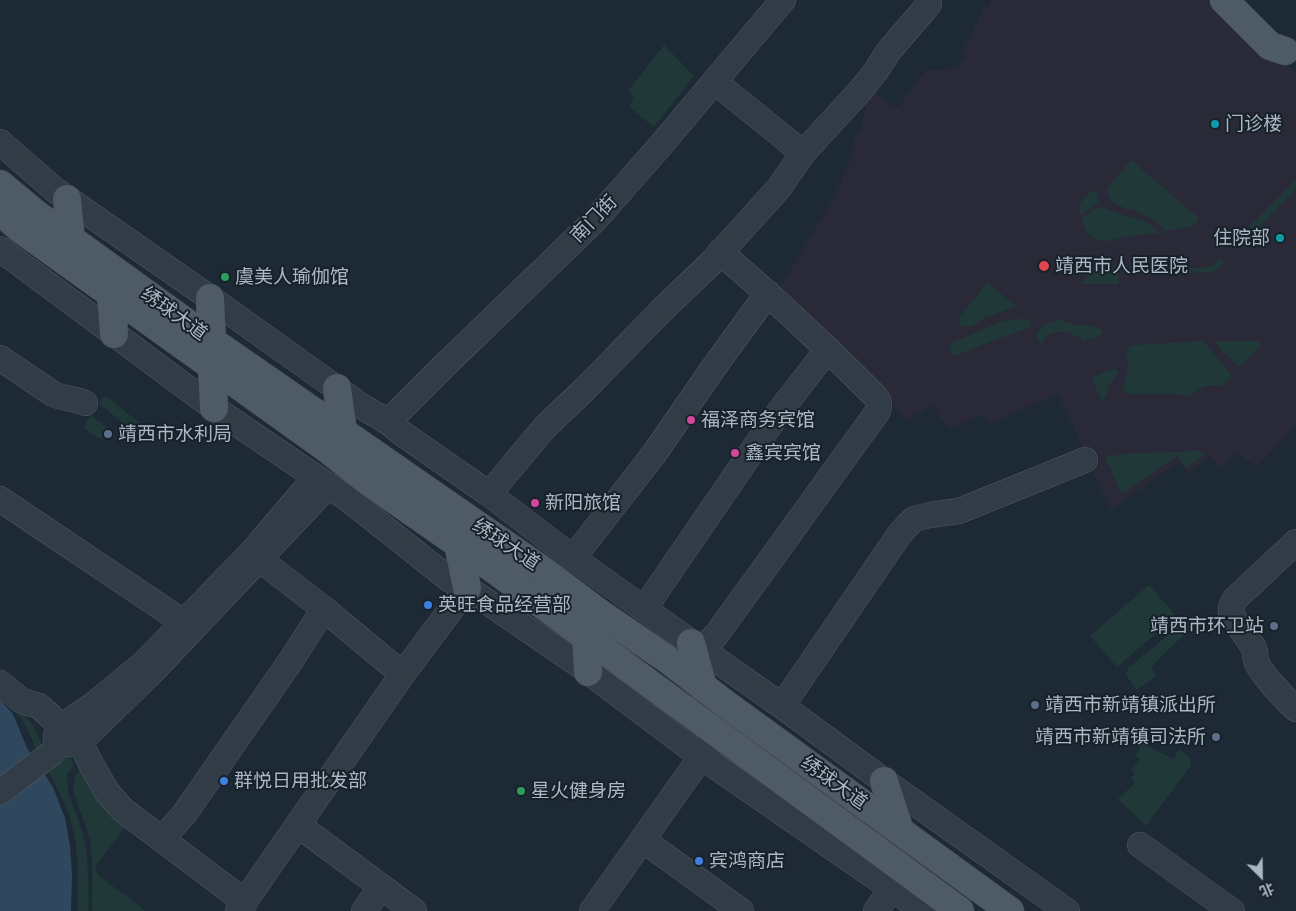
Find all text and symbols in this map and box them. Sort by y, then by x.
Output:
place label: 门诊楼 [1225,113,1282,135]
marker: 门诊楼 [1209,118,1221,130]
street label: 南门街 [566,191,622,247]
place label: 住院部 [1213,227,1270,249]
marker: 住院部 [1274,232,1286,244]
place label: 靖西市人民医院 [1055,255,1188,277]
marker: 靖西市人民医院 [1037,259,1051,273]
place label: 虞美人瑜伽馆 [235,266,349,288]
marker: 虞美人瑜伽馆 [219,271,231,283]
street label: 绣球大道 [137,282,211,346]
place label: 福泽商务宾馆 [701,409,815,431]
marker: 福泽商务宾馆 [685,414,697,426]
place label: 靖西市水利局 [118,423,232,445]
marker: 靖西市水利局 [102,428,114,440]
place label: 鑫宾宾馆 [745,442,821,464]
marker: 鑫宾宾馆 [729,447,741,459]
place label: 新阳旅馆 [545,492,621,514]
marker: 新阳旅馆 [529,497,541,509]
street label: 绣球大道 [468,514,544,576]
place label: 英旺食品经营部 [438,594,571,616]
marker: 英旺食品经营部 [422,599,434,611]
place label: 靖西市环卫站 [1150,615,1264,637]
marker: 靖西市环卫站 [1268,620,1280,632]
place label: 靖西市新靖镇派出所 [1045,694,1216,716]
marker: 靖西市新靖镇派出所 [1029,699,1041,711]
place label: 靖西市新靖镇司法所 [1035,726,1206,748]
marker: 靖西市新靖镇司法所 [1210,731,1222,743]
street label: 绣球大道 [797,751,871,815]
place label: 群悦日用批发部 [234,770,367,792]
marker: 群悦日用批发部 [218,775,230,787]
place label: 星火健身房 [531,780,626,802]
marker: 星火健身房 [515,785,527,797]
place label: 宾鸿商店 [709,850,785,872]
north arrow [1236,851,1286,901]
marker: 宾鸿商店 [693,855,705,867]
text: 北 [1257,879,1277,901]

